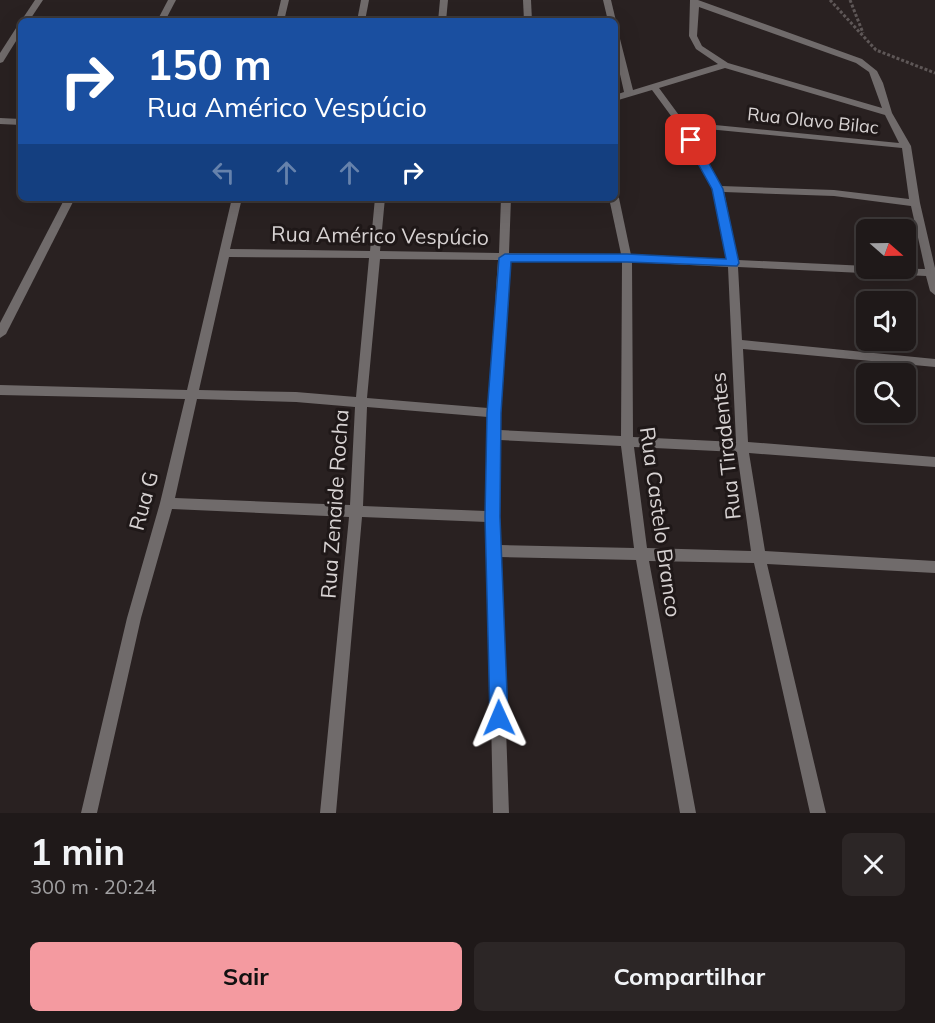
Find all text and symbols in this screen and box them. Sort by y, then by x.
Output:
text: 150 m [147,38,272,91]
icon: right [48,42,126,120]
text: Rua Américo Vespúcio [147,90,427,124]
street label: Rua Olavo Bilac [746,102,880,139]
pin [665,114,716,165]
icon: arrive [674,123,707,156]
icon: left [207,156,240,189]
icon: ahead [270,156,303,189]
icon: ahead [333,156,366,189]
icon: right [396,156,429,189]
north arrow [856,219,916,279]
map controls [856,219,916,423]
street label: Rua Américo Vespúcio [271,220,489,250]
button: sound [856,291,916,351]
button: search [856,363,916,423]
street label: Rua Tiradentes [704,371,746,521]
street label: Rua Zenaide Rocha [314,409,354,599]
street label: Rua Castelo Branco [635,425,687,619]
street label: Rua G [123,468,163,533]
position arrow [467,686,531,750]
text: 1 min [30,829,125,874]
button: close [842,833,905,896]
text: 300 m · 20:24 [30,874,156,899]
button: Sair [30,942,462,1011]
button: Compartilhar [474,942,905,1011]

